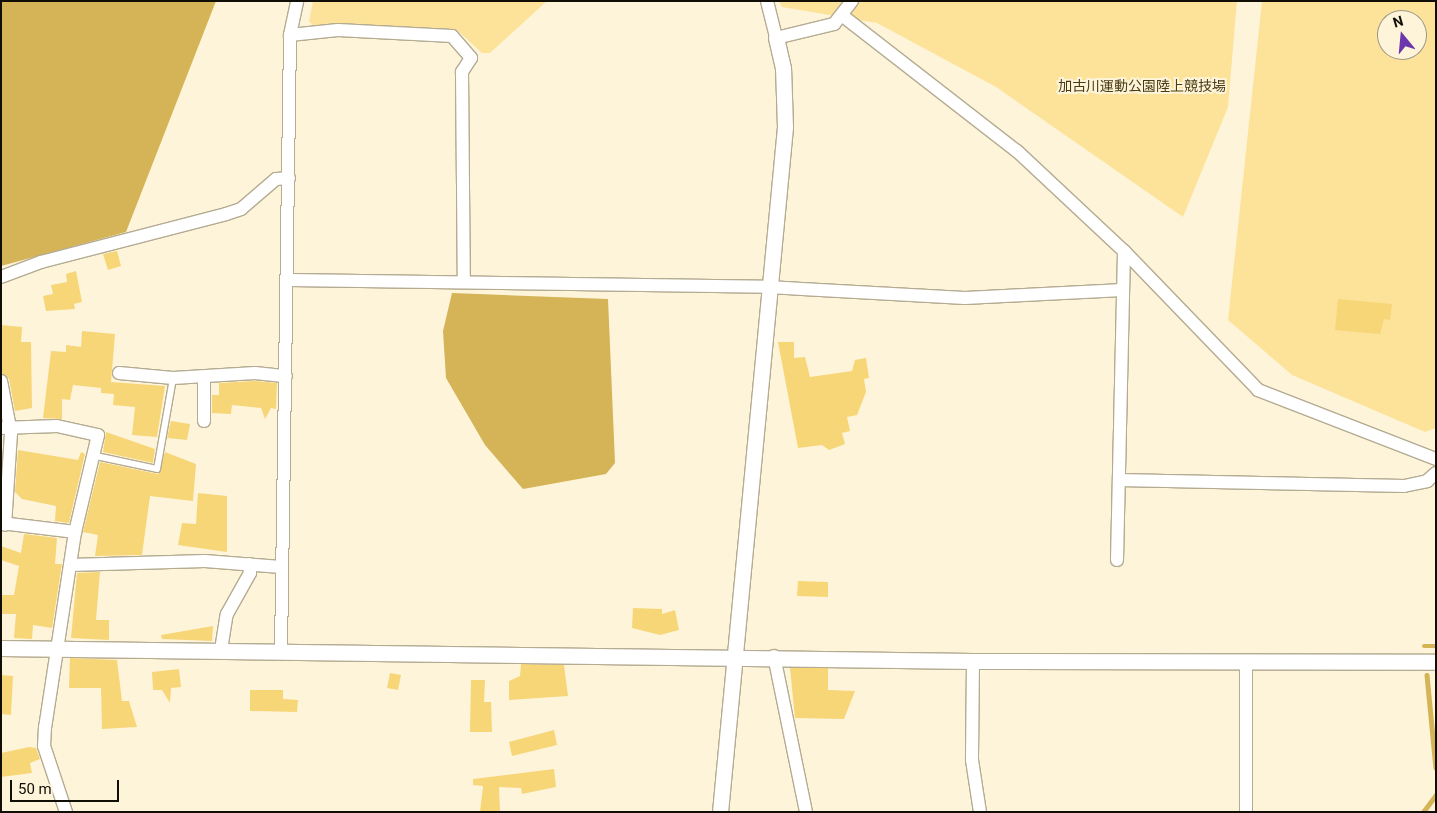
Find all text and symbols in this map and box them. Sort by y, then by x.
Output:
north arrow [1377,10,1427,60]
text: N [1391,13,1405,31]
park label: 加古川運動公園陸上競技場 [1058,78,1226,94]
scale bar [12,770,121,802]
text: 50 m [18,780,52,798]

